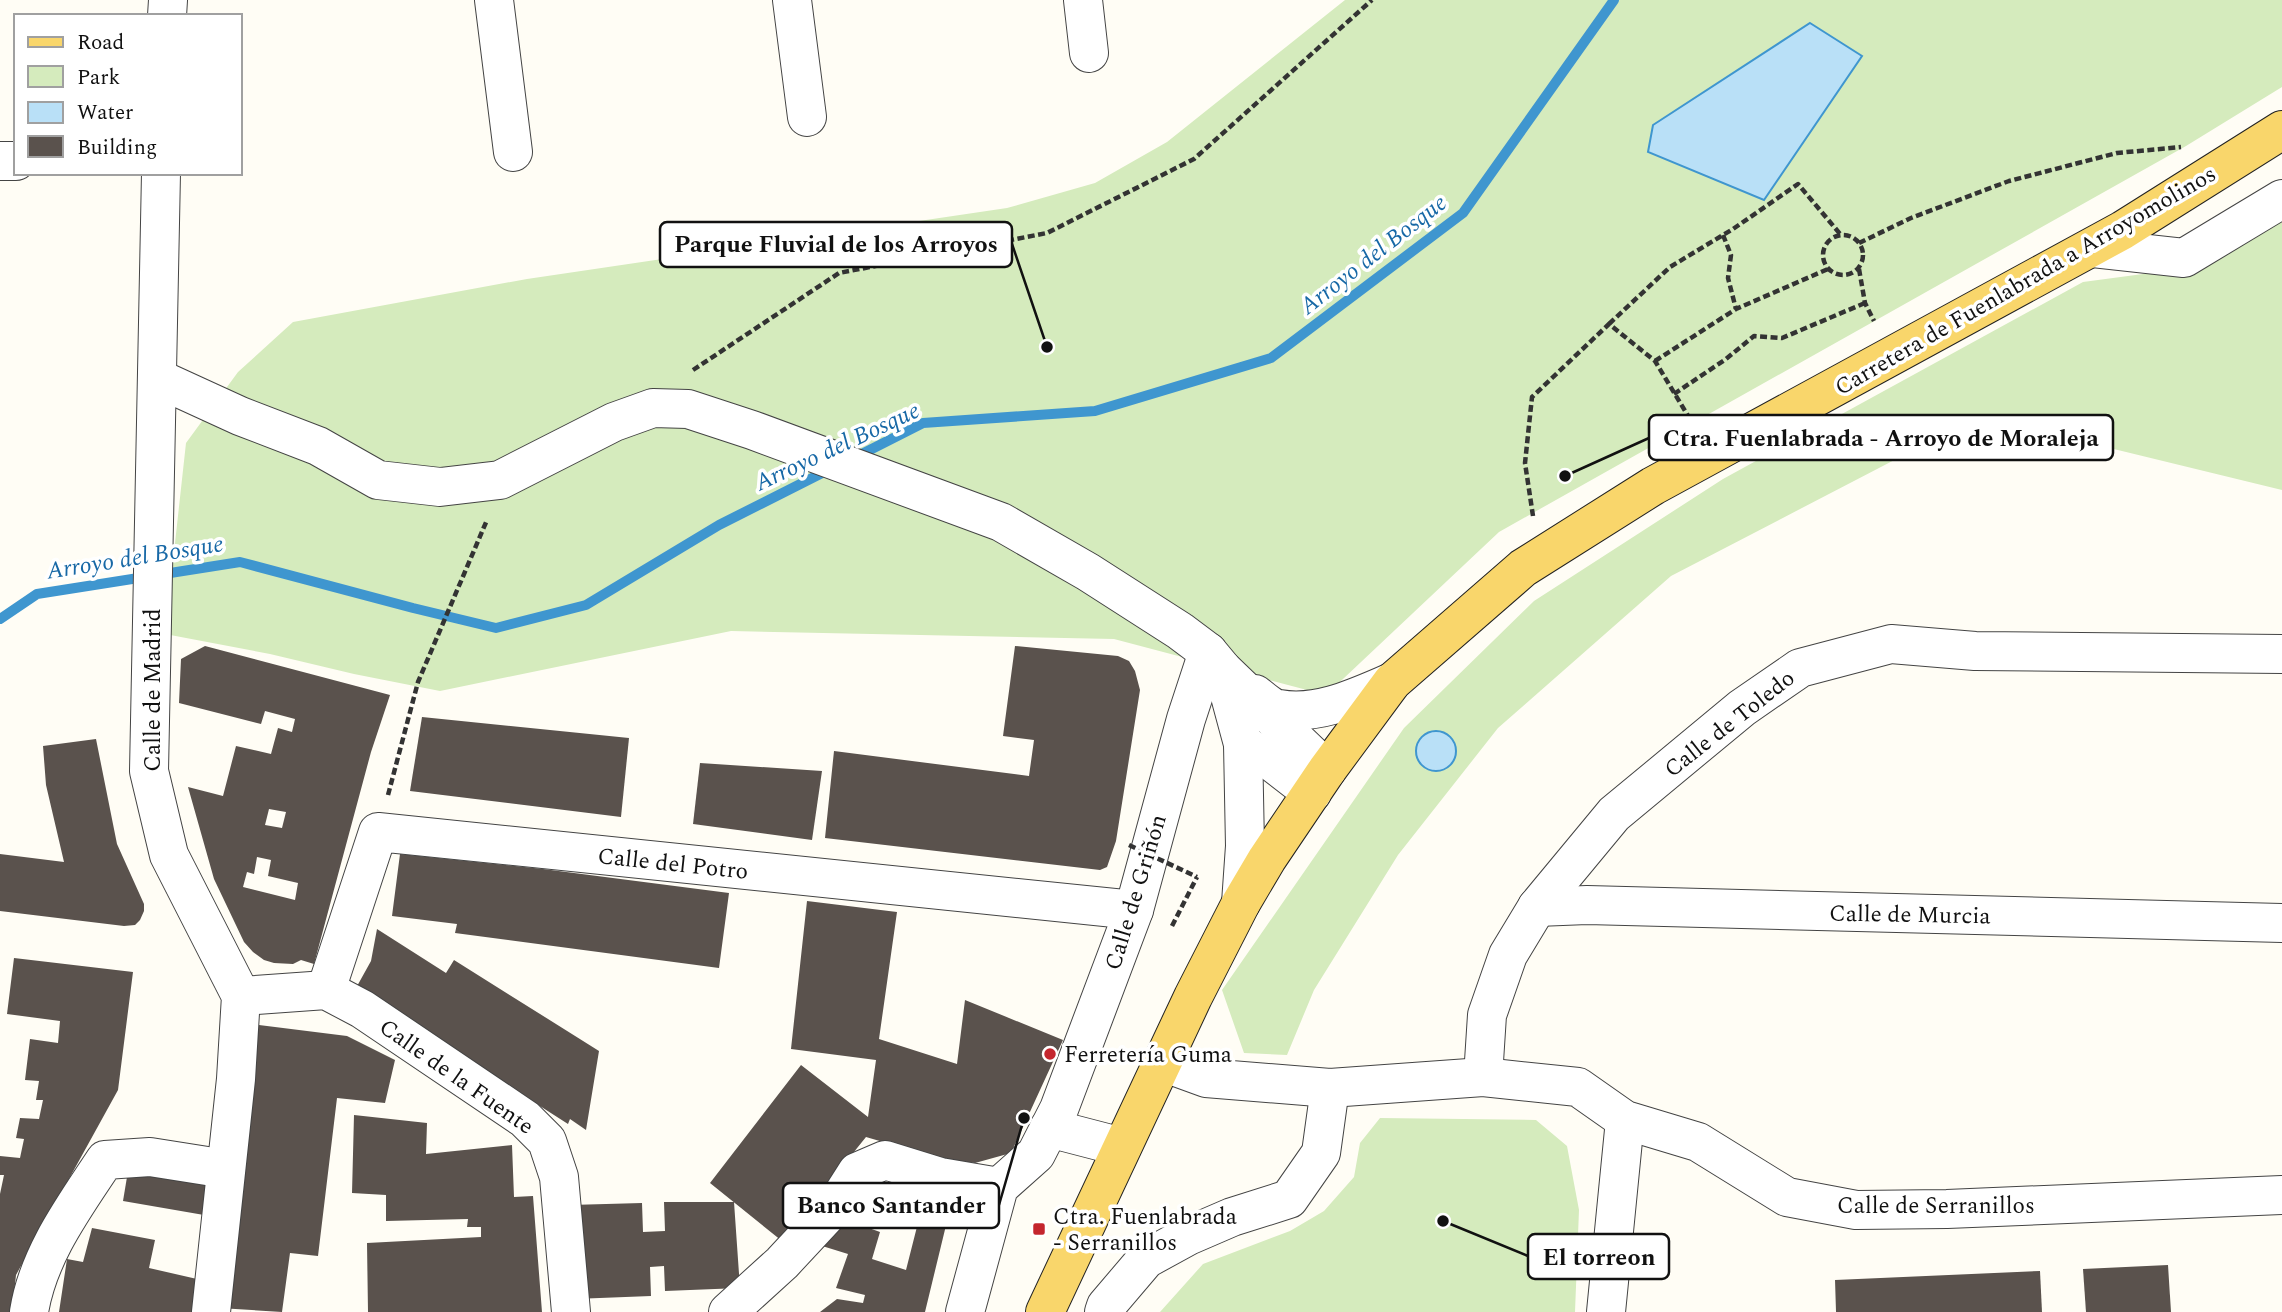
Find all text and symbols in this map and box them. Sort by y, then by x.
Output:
legend [14,14,242,175]
text: Road [77,27,124,59]
text: Park [77,62,121,94]
text: Water [77,97,133,129]
text: Building [77,132,157,164]
street label: Carretera de Fuenlabrada a Arroyomolinos [1828,157,2223,405]
water label: Arroyo del Bosque [1291,186,1455,325]
callout: Parque Fluvial de los Arroyos [660,222,1012,267]
text: Parque Fluvial de los Arroyos [674,227,998,263]
water label: Arroyo del Bosque [748,393,926,501]
callout: Ctra. Fuenlabrada - Arroyo de Moraleja [1649,415,2113,460]
text: Ctra. Fuenlabrada - Arroyo de Moraleja [1663,421,2100,457]
water label: Arroyo del Bosque [43,526,226,590]
street label: Calle de Madrid [136,608,171,772]
street label: Calle de Toledo [1657,662,1803,787]
street label: Calle de Griñón [1096,810,1177,975]
street label: Calle del Potro [596,839,750,890]
street label: Calle de Murcia [1829,897,1991,934]
street label: Calle de la Fuente [371,1011,541,1144]
place label: Ferretería Guma [1064,1038,1232,1073]
marker: Ferretería Guma [1042,1046,1058,1062]
callout: Banco Santander [783,1183,999,1228]
text: Banco Santander [797,1188,986,1224]
street label: Calle de Serranillos [1837,1189,2035,1224]
place label: Ctra. Fuenlabrada - Serranillos [1053,1200,1237,1261]
marker: Ctra. Fuenlabrada - Serranillos [1031,1221,1047,1237]
callout: El torreon [1528,1234,1669,1279]
text: El torreon [1543,1240,1656,1276]

